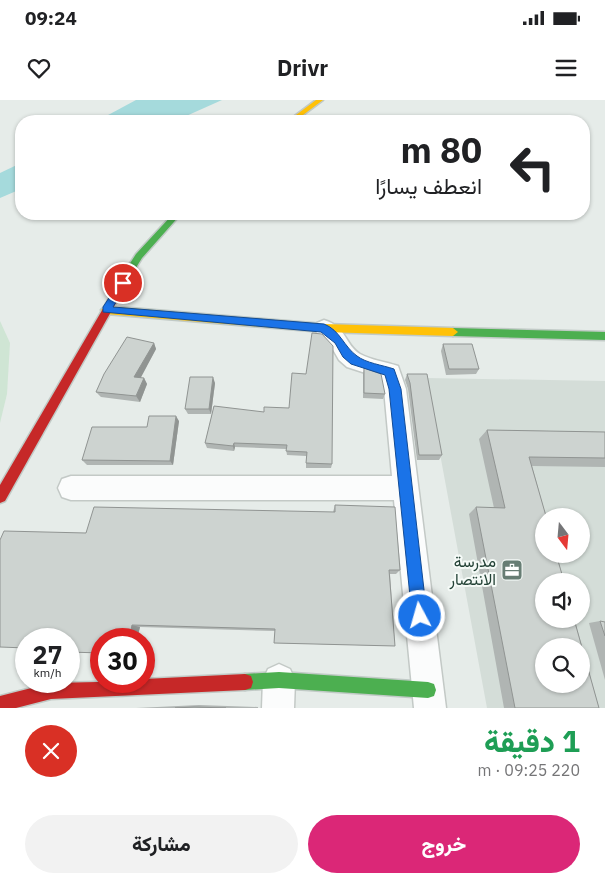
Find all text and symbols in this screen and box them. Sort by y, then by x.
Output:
text: 09:24 [25,6,77,30]
text: Drivr [277,53,328,82]
icon: heart [25,54,53,82]
icon: menu [552,54,580,82]
text: 80 m [400,127,482,173]
icon: left [500,135,565,200]
text: انعطف يسارًا [375,171,482,200]
pin [102,262,144,304]
icon: arrive [109,269,137,297]
north arrow [535,508,590,562]
map controls [535,508,590,693]
place label: مدرسة الانتصار [448,551,496,590]
office icon: مدرسة الانتصار [500,558,524,582]
button: sound [535,573,590,628]
position arrow [393,589,445,641]
speed limit sign: 30 [90,628,155,693]
text: 27 [32,638,63,671]
button: search [535,638,590,693]
text: km/h [33,665,62,680]
text: 1 دقيقة [484,721,580,760]
button: close [25,725,77,777]
text: 220 m · 09:25 [478,760,580,780]
button: مشاركة [25,815,298,873]
button: خروج [308,815,580,873]

